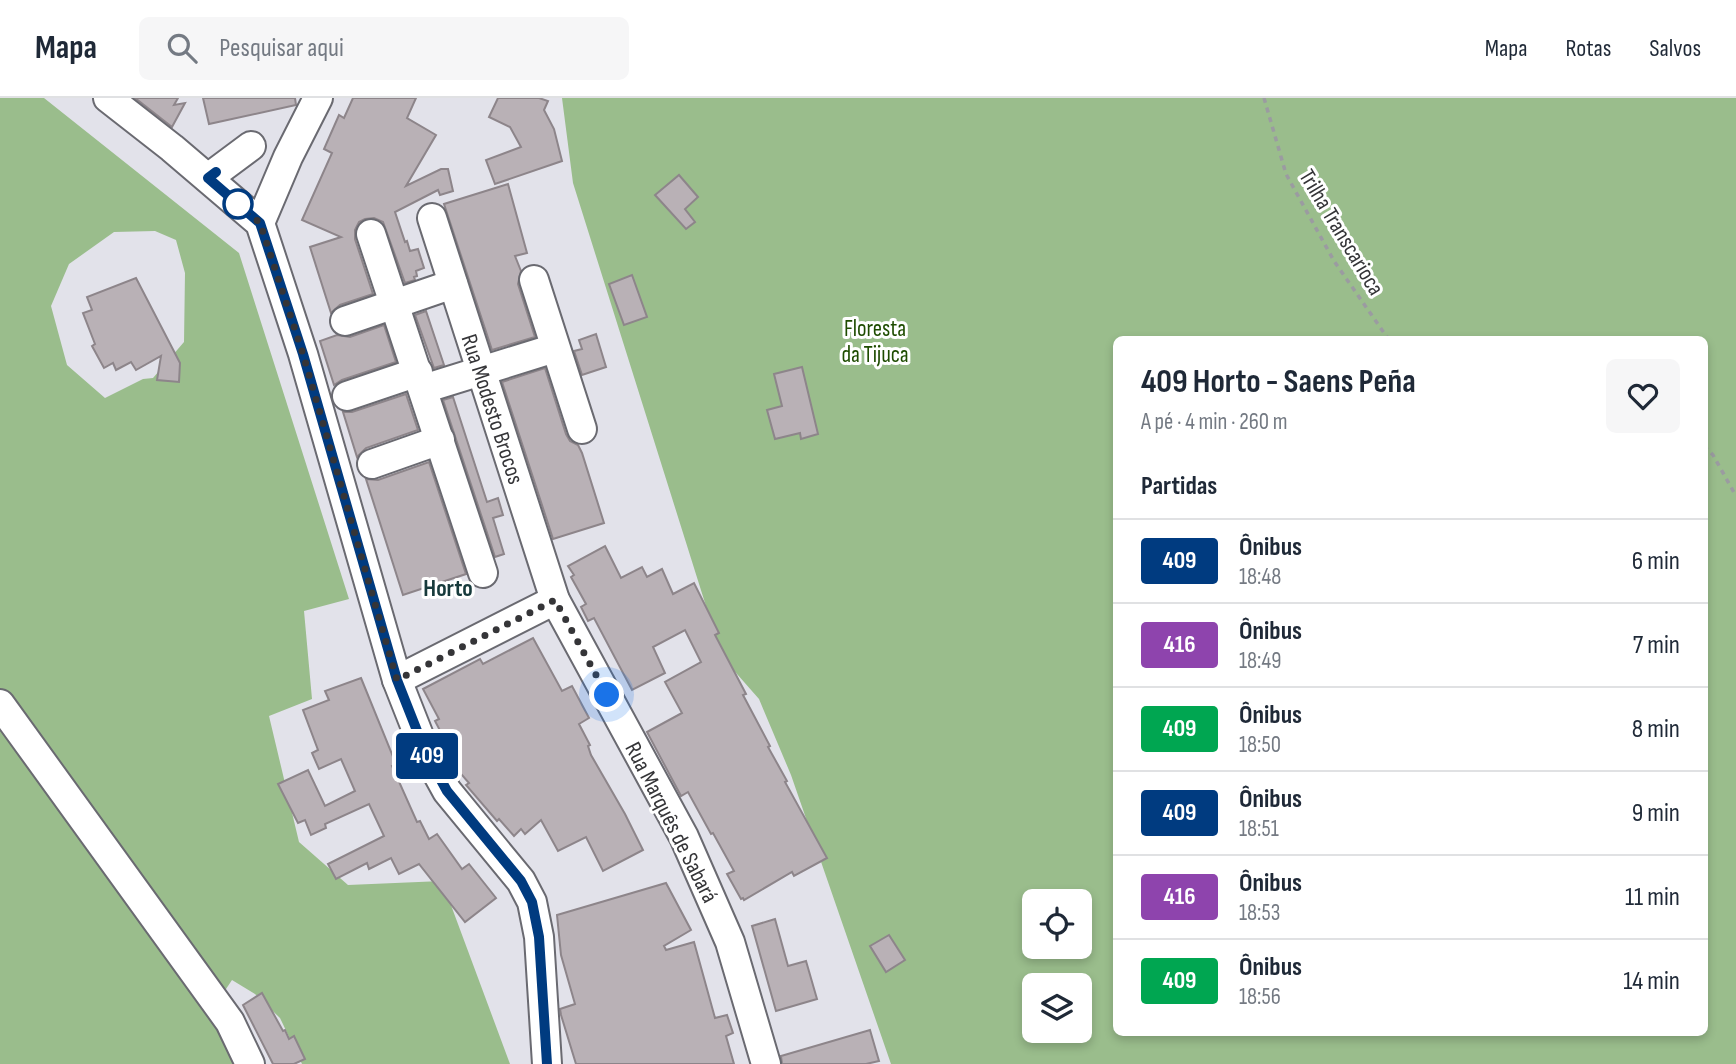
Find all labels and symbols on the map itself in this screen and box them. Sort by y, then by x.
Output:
street label: Trilha Transcarioca [1293,164,1390,301]
unlabelled marker [223,189,253,219]
park label: Floresta da Tijuca [841,315,909,369]
street label: Rua Modesto Brocos [455,331,529,488]
district label: Horto [423,574,473,603]
your location [589,677,624,712]
line badge: 409 [387,733,467,779]
street label: Rua Marquês de Sabará [619,737,724,907]

